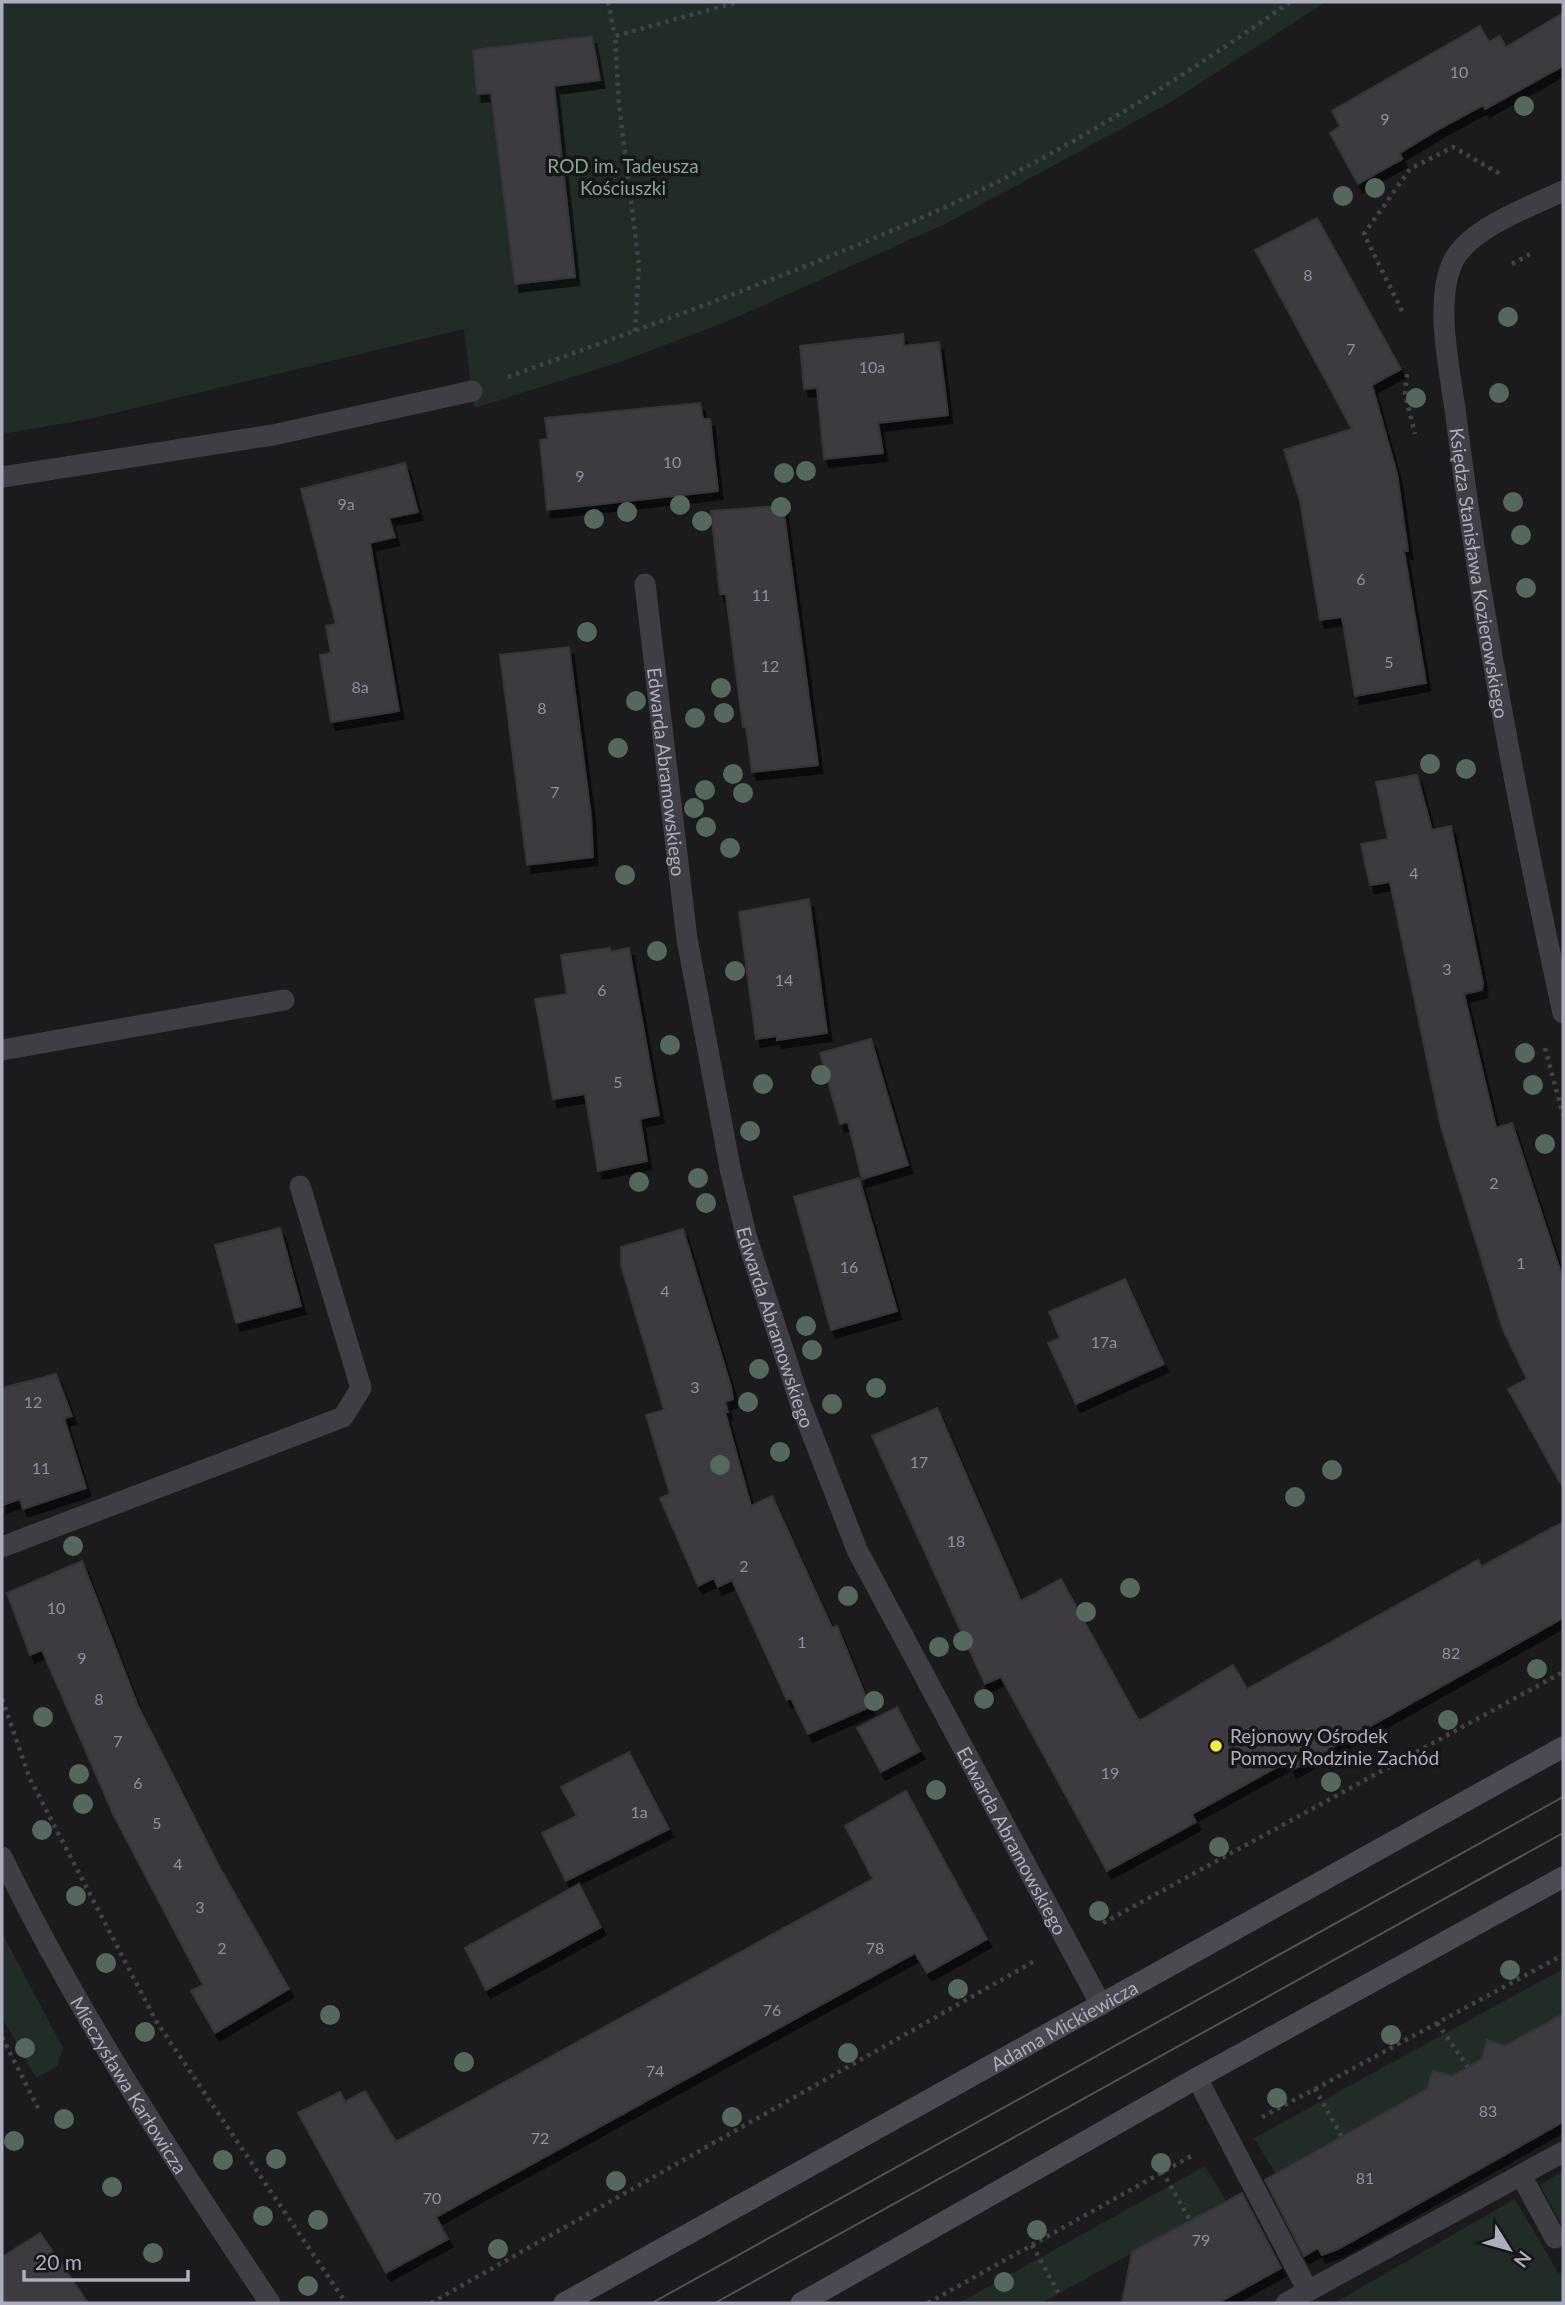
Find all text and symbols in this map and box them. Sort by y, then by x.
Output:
house number: 10 [1450,62,1468,81]
house number: 9 [1380,109,1390,128]
park label: ROD im. Tadeusza Kościuszki [547,154,699,199]
house number: 8 [1303,265,1313,284]
house number: 7 [1346,339,1356,358]
house number: 10a [859,357,885,376]
street label: Księdza Stanisława Kozierowskiego [1446,426,1514,720]
house number: 10 [663,452,681,471]
house number: 9 [575,466,585,485]
house number: 9a [337,494,355,513]
house number: 6 [1356,569,1366,588]
house number: 11 [752,585,770,604]
house number: 5 [1384,652,1394,671]
house number: 12 [761,656,779,675]
street label: Edwarda Abramowskiego [643,666,691,877]
house number: 8a [351,677,369,696]
house number: 8 [537,698,547,717]
house number: 7 [550,782,560,801]
house number: 4 [1409,863,1419,882]
house number: 3 [1442,959,1452,978]
house number: 14 [775,970,793,989]
house number: 6 [597,980,607,999]
house number: 5 [613,1072,623,1091]
house number: 2 [1489,1173,1499,1192]
street label: Edwarda Abramowskiego [733,1224,820,1431]
house number: 1 [1516,1253,1526,1272]
house number: 16 [840,1257,858,1276]
house number: 4 [660,1281,670,1300]
house number: 17a [1091,1332,1117,1351]
house number: 3 [690,1377,700,1396]
house number: 12 [24,1392,42,1411]
house number: 17 [910,1452,928,1471]
house number: 11 [32,1458,50,1477]
house number: 18 [947,1531,965,1550]
house number: 2 [739,1556,749,1575]
house number: 10 [47,1598,65,1617]
house number: 1 [797,1632,807,1651]
house number: 82 [1442,1643,1460,1662]
house number: 9 [77,1648,87,1667]
house number: 8 [94,1689,104,1708]
place label: Rejonowy Ośrodek Pomocy Rodzinie Zachód [1230,1724,1439,1769]
house number: 7 [113,1731,123,1750]
marker: Rejonowy Ośrodek Pomocy Rodzinie Zachód [1208,1738,1224,1754]
street label: Edwarda Abramowskiego [953,1742,1073,1938]
house number: 19 [1101,1763,1119,1782]
house number: 6 [133,1773,143,1792]
house number: 1a [630,1802,648,1821]
house number: 5 [152,1813,162,1832]
house number: 4 [173,1854,183,1873]
house number: 3 [195,1897,205,1916]
house number: 2 [217,1938,227,1957]
house number: 78 [866,1938,884,1957]
street label: Adama Mickiewicza [986,1975,1141,2075]
street label: Mieczysława Karłowicza [66,1992,193,2178]
house number: 76 [763,2000,781,2019]
house number: 74 [646,2061,664,2080]
house number: 83 [1479,2101,1497,2120]
house number: 72 [531,2128,549,2147]
house number: 81 [1356,2168,1374,2187]
house number: 70 [423,2188,441,2207]
north arrow [1474,2214,1544,2284]
house number: 79 [1192,2230,1210,2249]
scale bar [24,2238,189,2282]
text: N [1509,2247,1537,2272]
text: 20 m [35,2249,82,2274]

